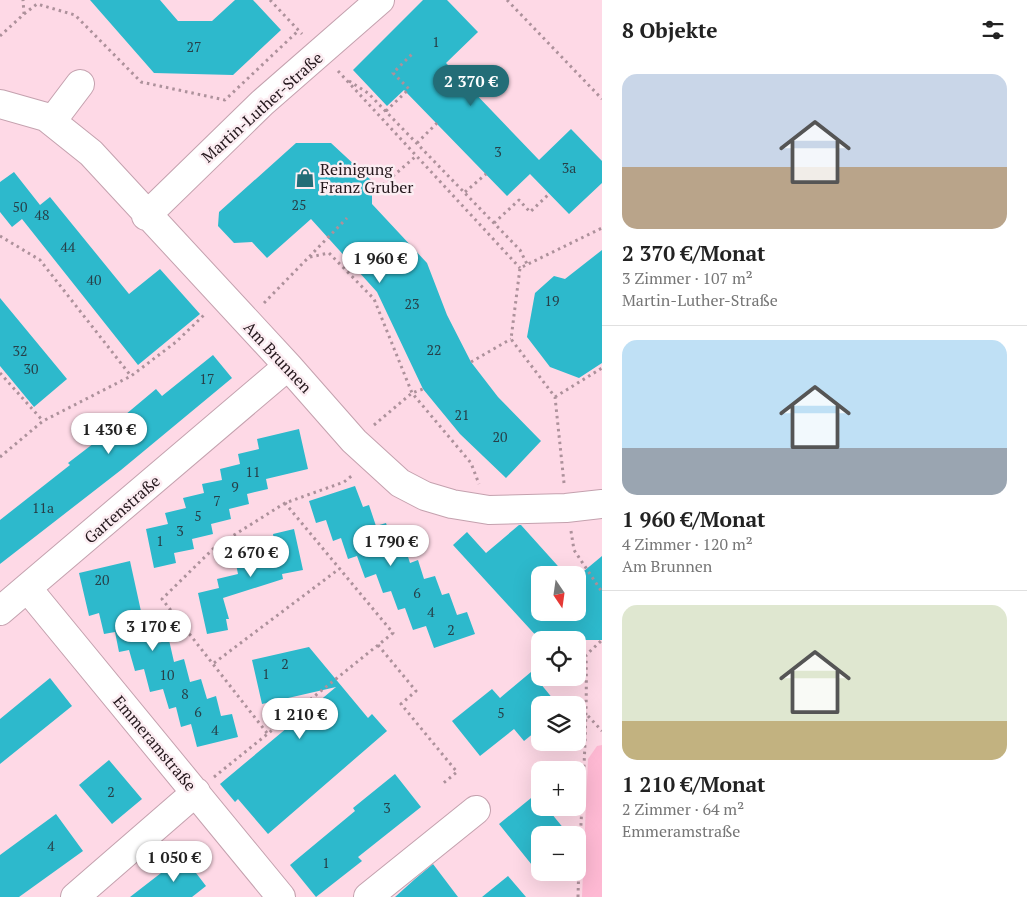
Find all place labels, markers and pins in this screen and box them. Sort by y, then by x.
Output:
pin: 2 370 € [425,64,517,107]
place label: Reinigung Franz Gruber [320,158,414,198]
shop icon: Reinigung Franz Gruber [294,167,316,189]
pin: 1 960 € [334,242,426,284]
pin: 1 430 € [63,412,155,455]
pin: 1 790 € [345,524,437,567]
pin: 2 670 € [205,536,297,578]
pin: 3 170 € [107,610,199,652]
pin: 1 210 € [254,698,346,740]
pin: 1 050 € [128,840,220,883]

